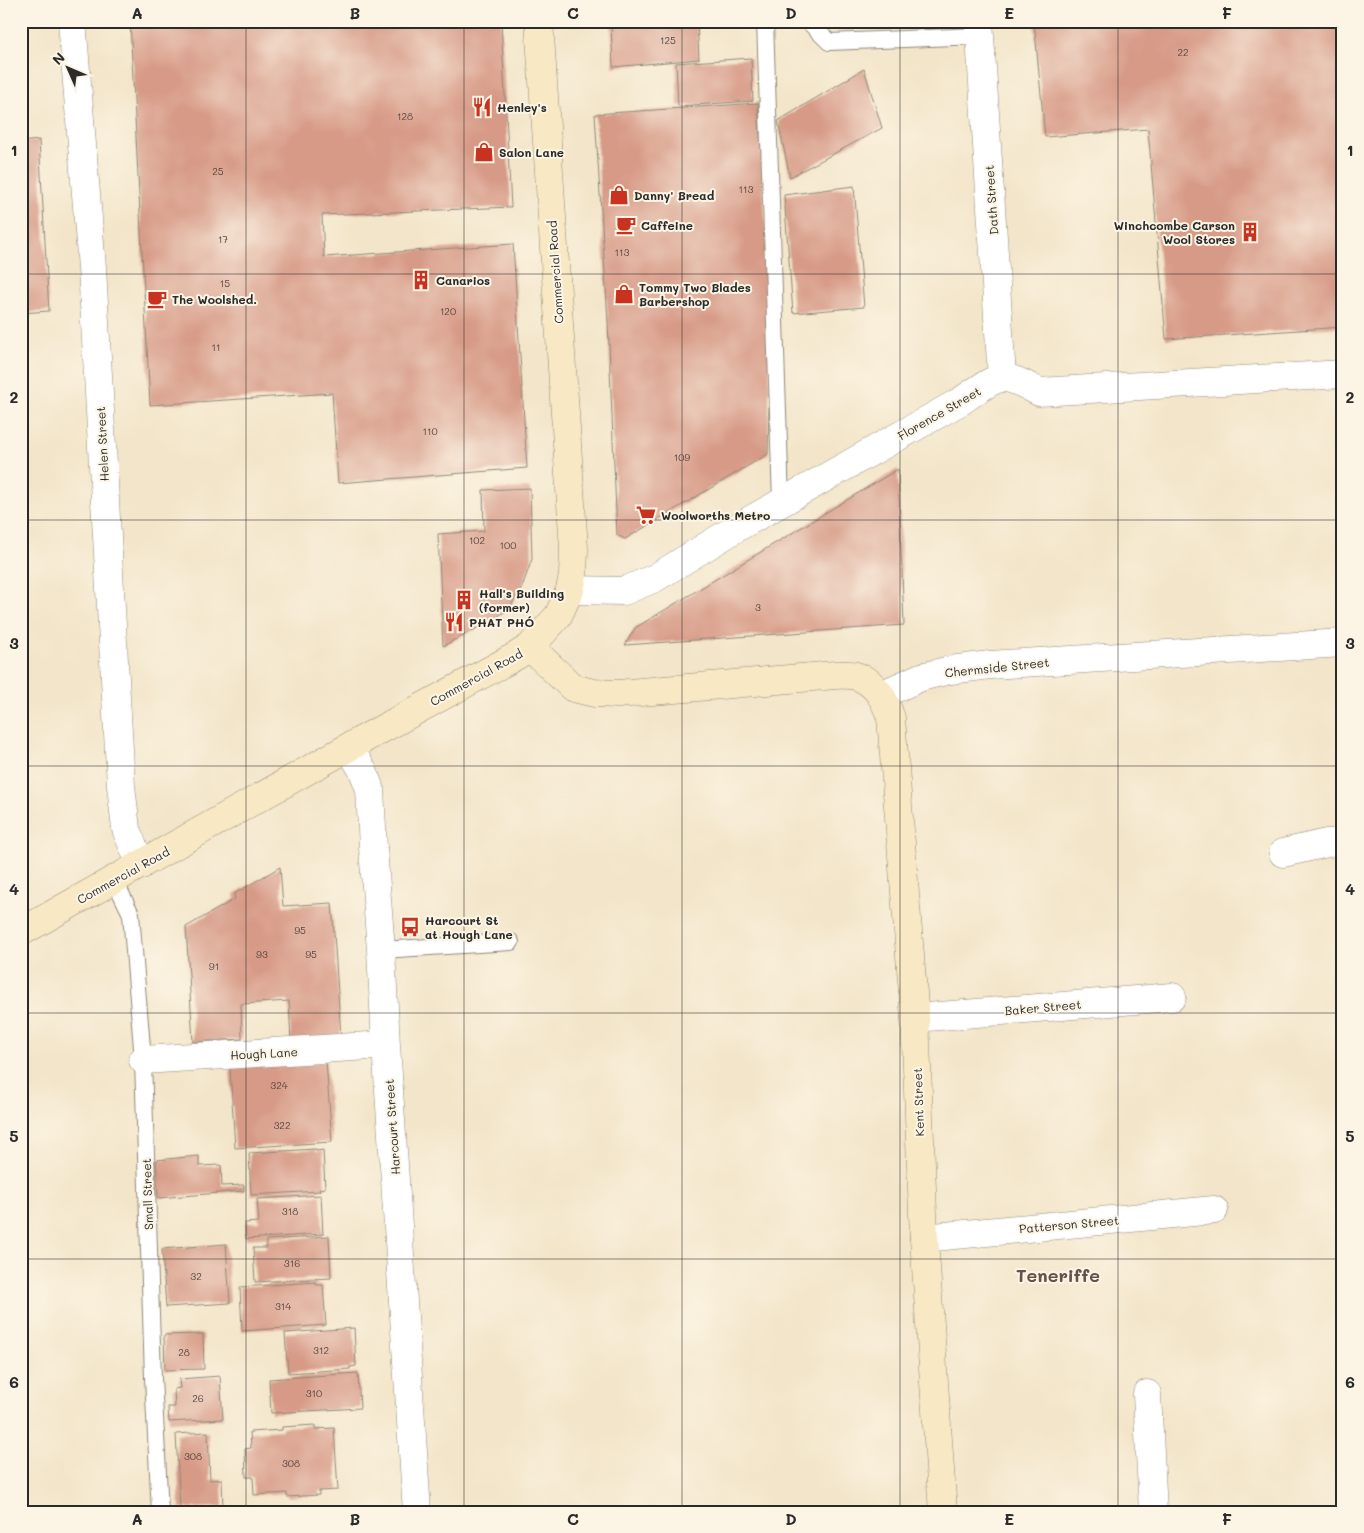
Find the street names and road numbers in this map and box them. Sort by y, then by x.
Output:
street label: Dath Street [981,165,1001,235]
street label: Commercial Road [543,220,567,324]
street label: Florence Street [895,383,983,443]
street label: Helen Street [92,406,112,482]
street label: Commercial Road [427,645,525,709]
street label: Chermside Street [944,654,1050,680]
street label: Commercial Road [74,843,172,907]
street label: Baker Street [1004,996,1082,1018]
street label: Hough Lane [230,1043,298,1063]
street label: Kent Street [909,1067,927,1137]
street label: Harcourt Street [381,1078,403,1176]
street label: Small Street [138,1158,156,1230]
street label: Patterson Street [1018,1212,1120,1236]

